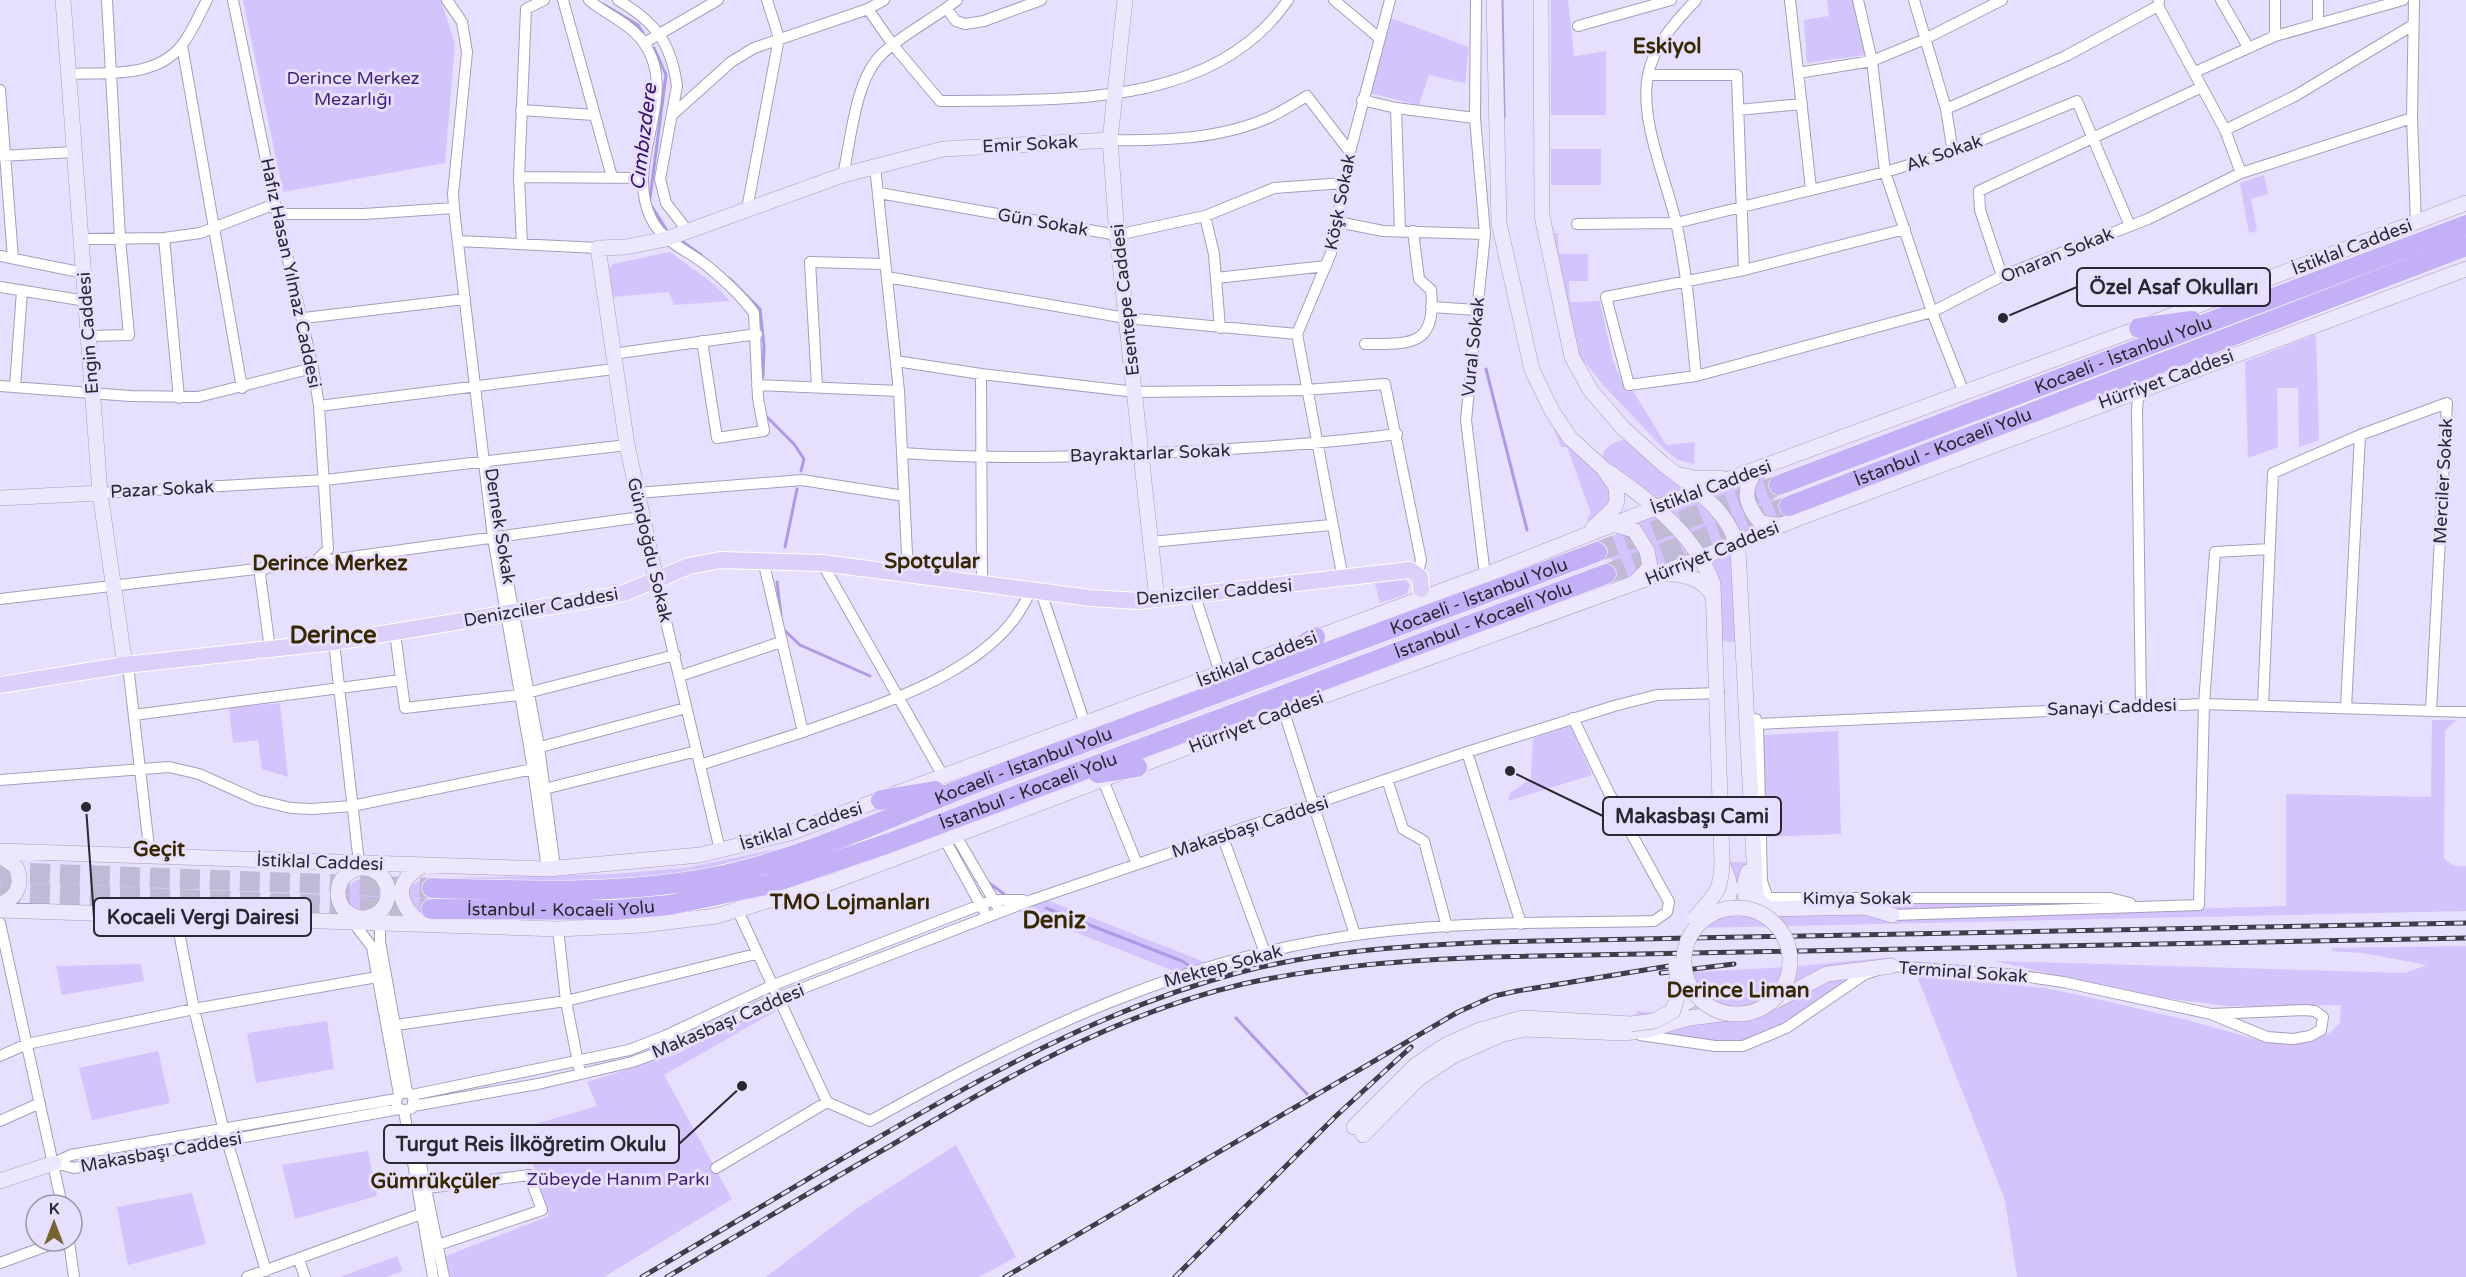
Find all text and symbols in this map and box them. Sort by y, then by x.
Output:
district label: Eskiyol [1632,34,1702,59]
park label: Derince Merkez Mezarlığı [286,67,420,110]
water label: Cımbızdere [626,81,663,192]
street label: Ak Sokak [1903,130,1985,176]
street label: Emir Sokak [982,131,1078,157]
street label: Köşk Sokak [1320,152,1360,252]
street label: Hafız Hasan Yılmaz Caddesi [256,156,326,390]
street label: Gün Sokak [996,203,1090,241]
street label: İstiklal Caddesi [2289,214,2415,280]
street label: Onaran Sokak [1997,222,2117,288]
street label: Esentepe Caddesi [1106,223,1144,377]
callout: Özel Asaf Okulları [2077,268,2270,306]
street label: Engin Caddesi [73,271,103,395]
text: Özel Asaf Okulları [2089,275,2259,300]
street label: Vural Sokak [1457,296,1489,398]
street label: Kocaeli - İstanbul Yolu [2031,311,2215,398]
street label: Hürriyet Caddesi [2095,344,2237,414]
street label: İstanbul - Kocaeli Yolu [1851,403,2035,491]
street label: Merciler Sokak [2429,417,2457,544]
street label: Bayraktarlar Sokak [1069,439,1231,467]
street label: İstiklal Caddesi [1648,455,1774,519]
street label: Dernek Sokak [480,466,520,586]
street label: Pazar Sokak [109,475,215,503]
street label: Gündoğdu Sokak [623,476,677,625]
street label: Hürriyet Caddesi [1642,516,1782,590]
district label: Spotçular [884,549,981,574]
district label: Derince Merkez [252,551,408,576]
street label: Kocaeli - İstanbul Yolu [1387,553,1571,639]
street label: Denizciler Caddesi [1135,574,1293,610]
street label: İstanbul - Kocaeli Yolu [1391,577,1575,663]
street label: Denizciler Caddesi [462,583,620,631]
district label: Derince [289,621,377,650]
street label: İstiklal Caddesi [1194,626,1320,692]
street label: Hürriyet Caddesi [1186,686,1326,758]
street label: Sanayi Caddesi [2047,694,2177,720]
street label: Kocaeli - İstanbul Yolu [931,722,1115,810]
street label: İstanbul - Kocaeli Yolu [936,747,1120,834]
street label: Makasbaşı Caddesi [1169,791,1331,863]
street label: İstiklal Caddesi [737,797,865,855]
callout: Makasbaşı Cami [1603,797,1781,835]
text: Makasbaşı Cami [1615,805,1769,829]
district label: Geçit [133,837,185,862]
street label: İstiklal Caddesi [256,849,384,875]
street label: Kimya Sokak [1803,887,1912,909]
district label: TMO Lojmanları [769,890,930,915]
street label: İstanbul - Kocaeli Yolu [467,895,656,921]
callout: Kocaeli Vergi Dairesi [94,898,311,936]
text: Kocaeli Vergi Dairesi [107,906,299,930]
district label: Deniz [1022,906,1086,935]
street label: Mektep Sokak [1161,940,1285,992]
street label: Terminal Sokak [1898,957,2029,988]
district label: Derince Liman [1667,978,1809,1003]
street label: Makasbaşı Caddesi [648,979,808,1063]
callout: Turgut Reis İlköğretim Okulu [384,1125,679,1163]
street label: Makasbaşı Caddesi [78,1127,244,1177]
text: Turgut Reis İlköğretim Okulu [395,1132,666,1157]
park label: Zübeyde Hanım Parkı [527,1168,709,1190]
district label: Gümrükçüler [370,1169,501,1194]
north arrow [24,1193,84,1253]
text: K [49,1199,60,1219]

